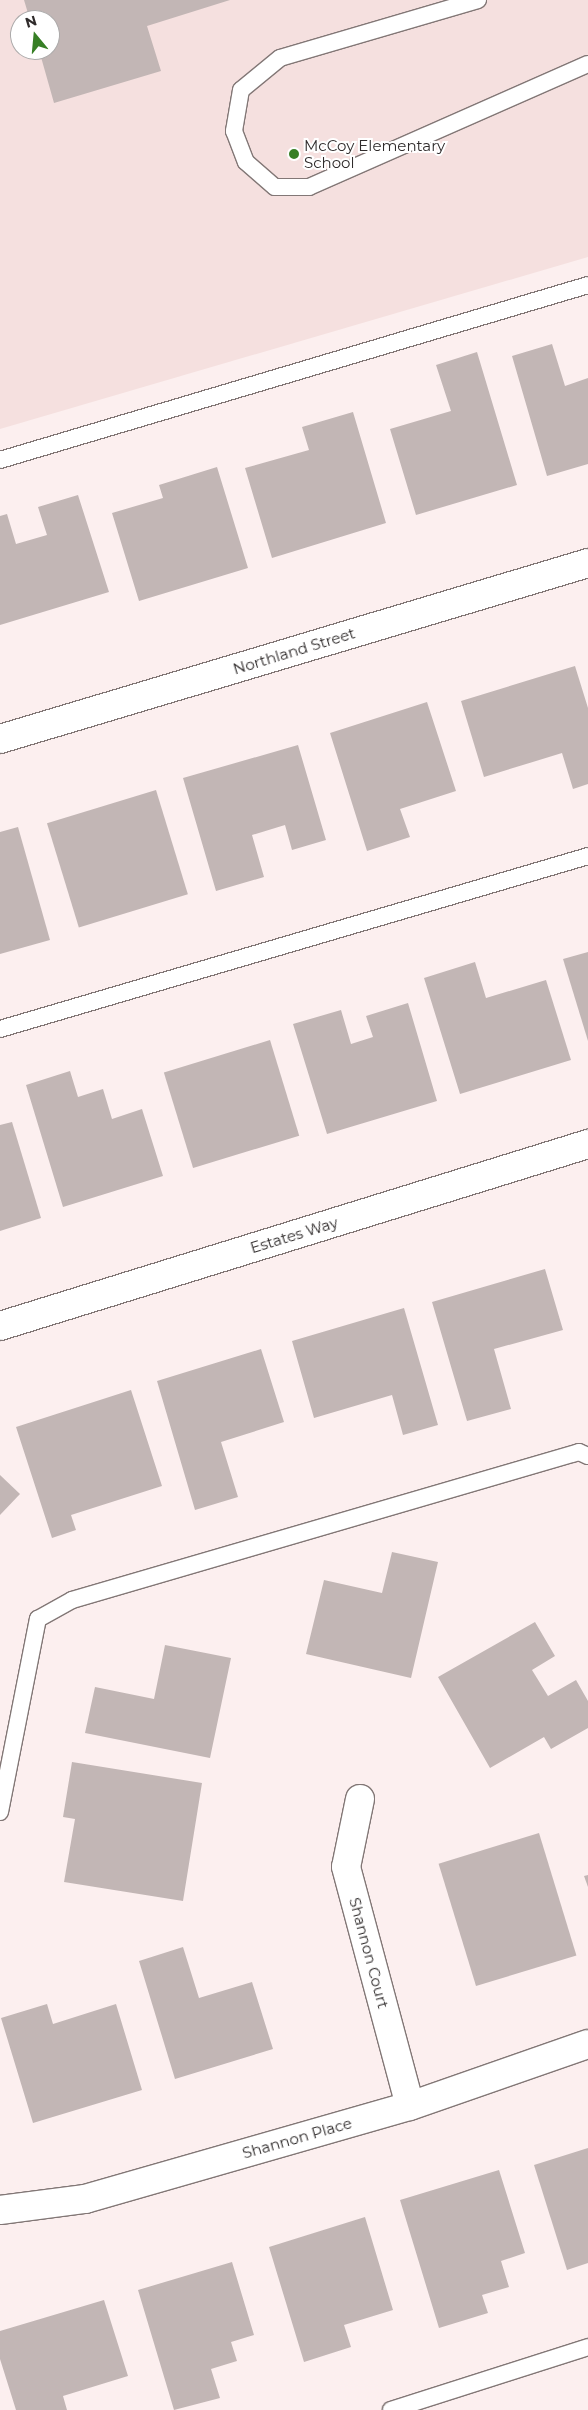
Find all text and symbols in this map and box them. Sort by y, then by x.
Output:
north arrow [10,10,60,60]
text: N [23,11,39,32]
place label: McCoy Elementary School [304,136,445,171]
marker: McCoy Elementary School [288,148,300,160]
street label: Northland Street [231,624,357,678]
street label: Estates Way [248,1213,340,1257]
street label: Shannon Court [346,1896,392,2010]
street label: Shannon Place [240,2114,354,2162]

